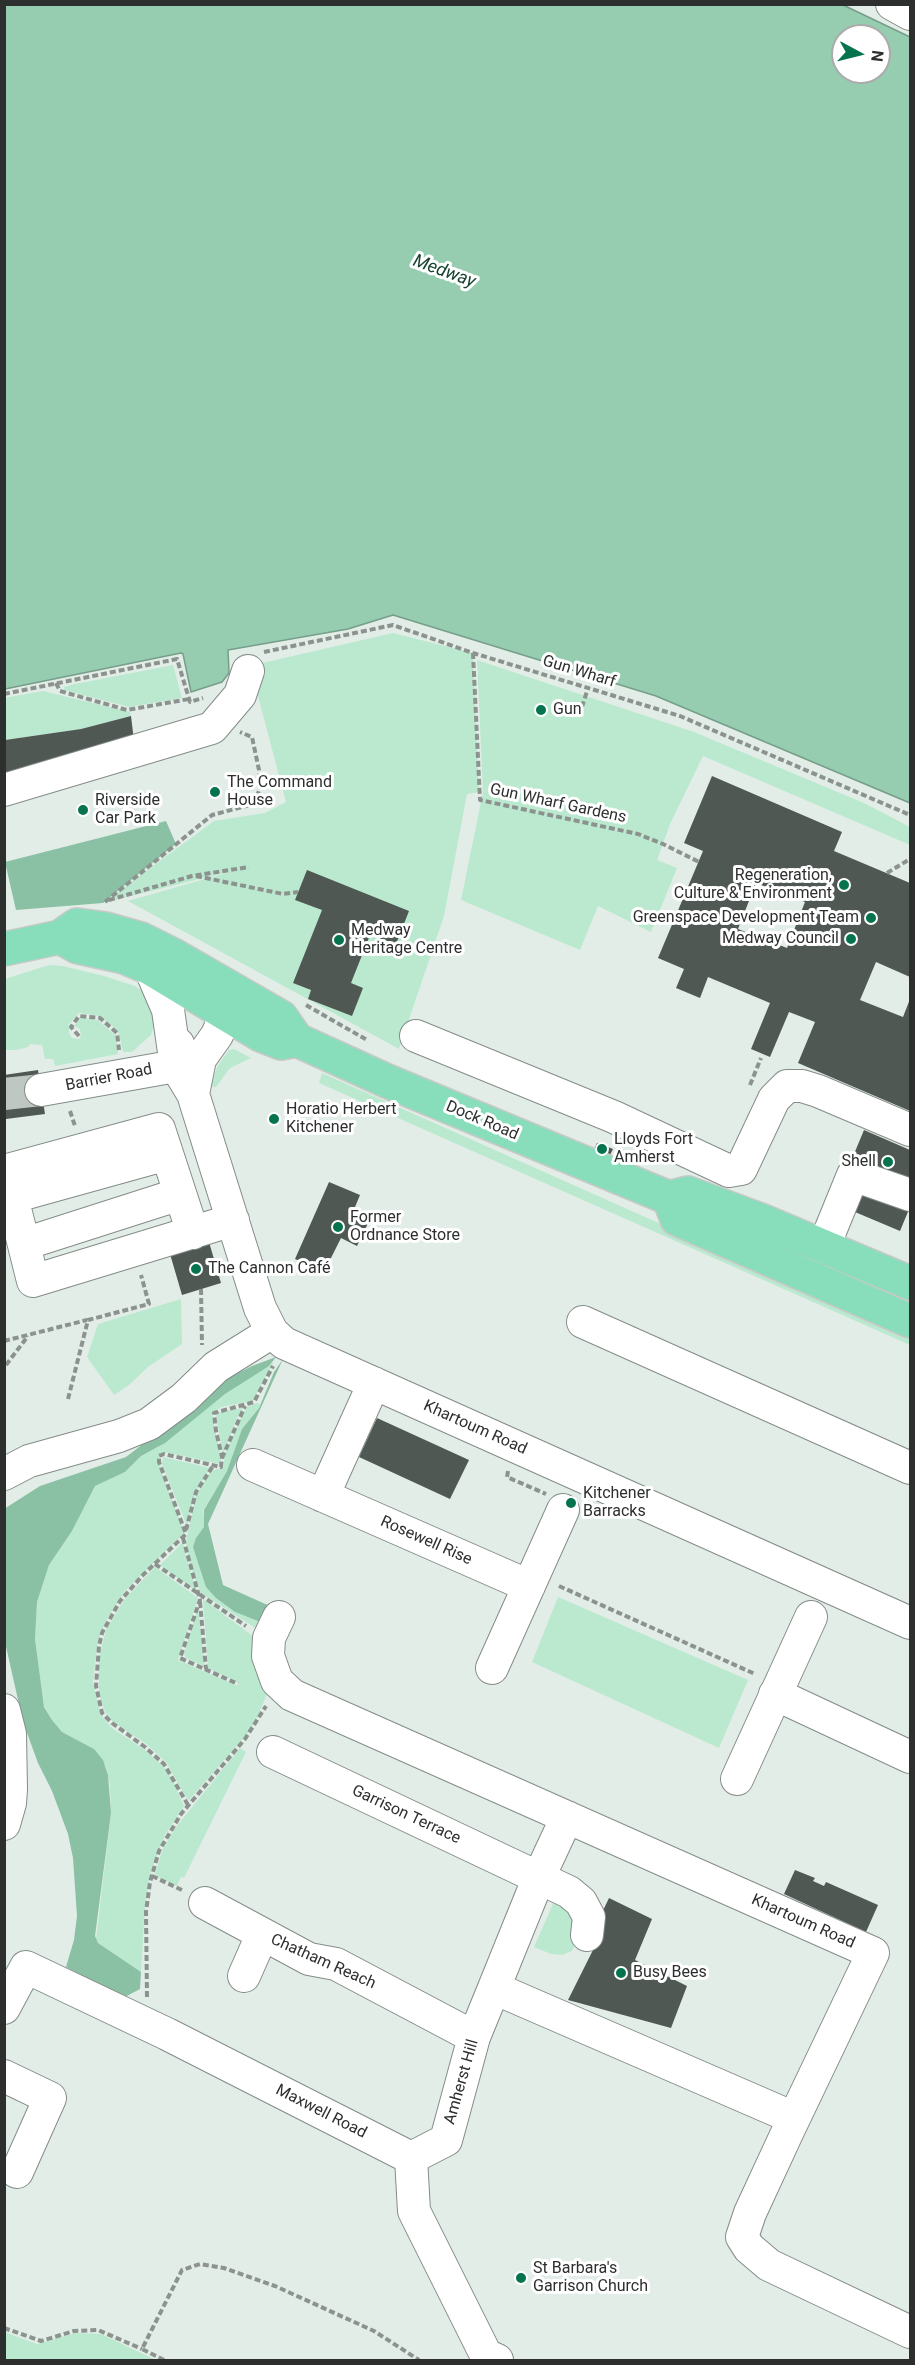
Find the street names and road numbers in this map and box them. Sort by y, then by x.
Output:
street label: Gun Wharf [540,652,618,692]
street label: Gun Wharf Gardens [488,780,628,828]
street label: Barrier Road [64,1060,154,1096]
street label: Dock Road [443,1097,521,1145]
street label: Khartoum Road [420,1397,530,1459]
street label: Rosewell Rise [377,1512,475,1570]
street label: Garrison Terrace [349,1781,463,1849]
street label: Khartoum Road [748,1891,858,1953]
street label: Chatham Reach [268,1930,378,1994]
street label: Amherst Hill [441,2037,483,2127]
street label: Maxwell Road [272,2081,370,2143]

